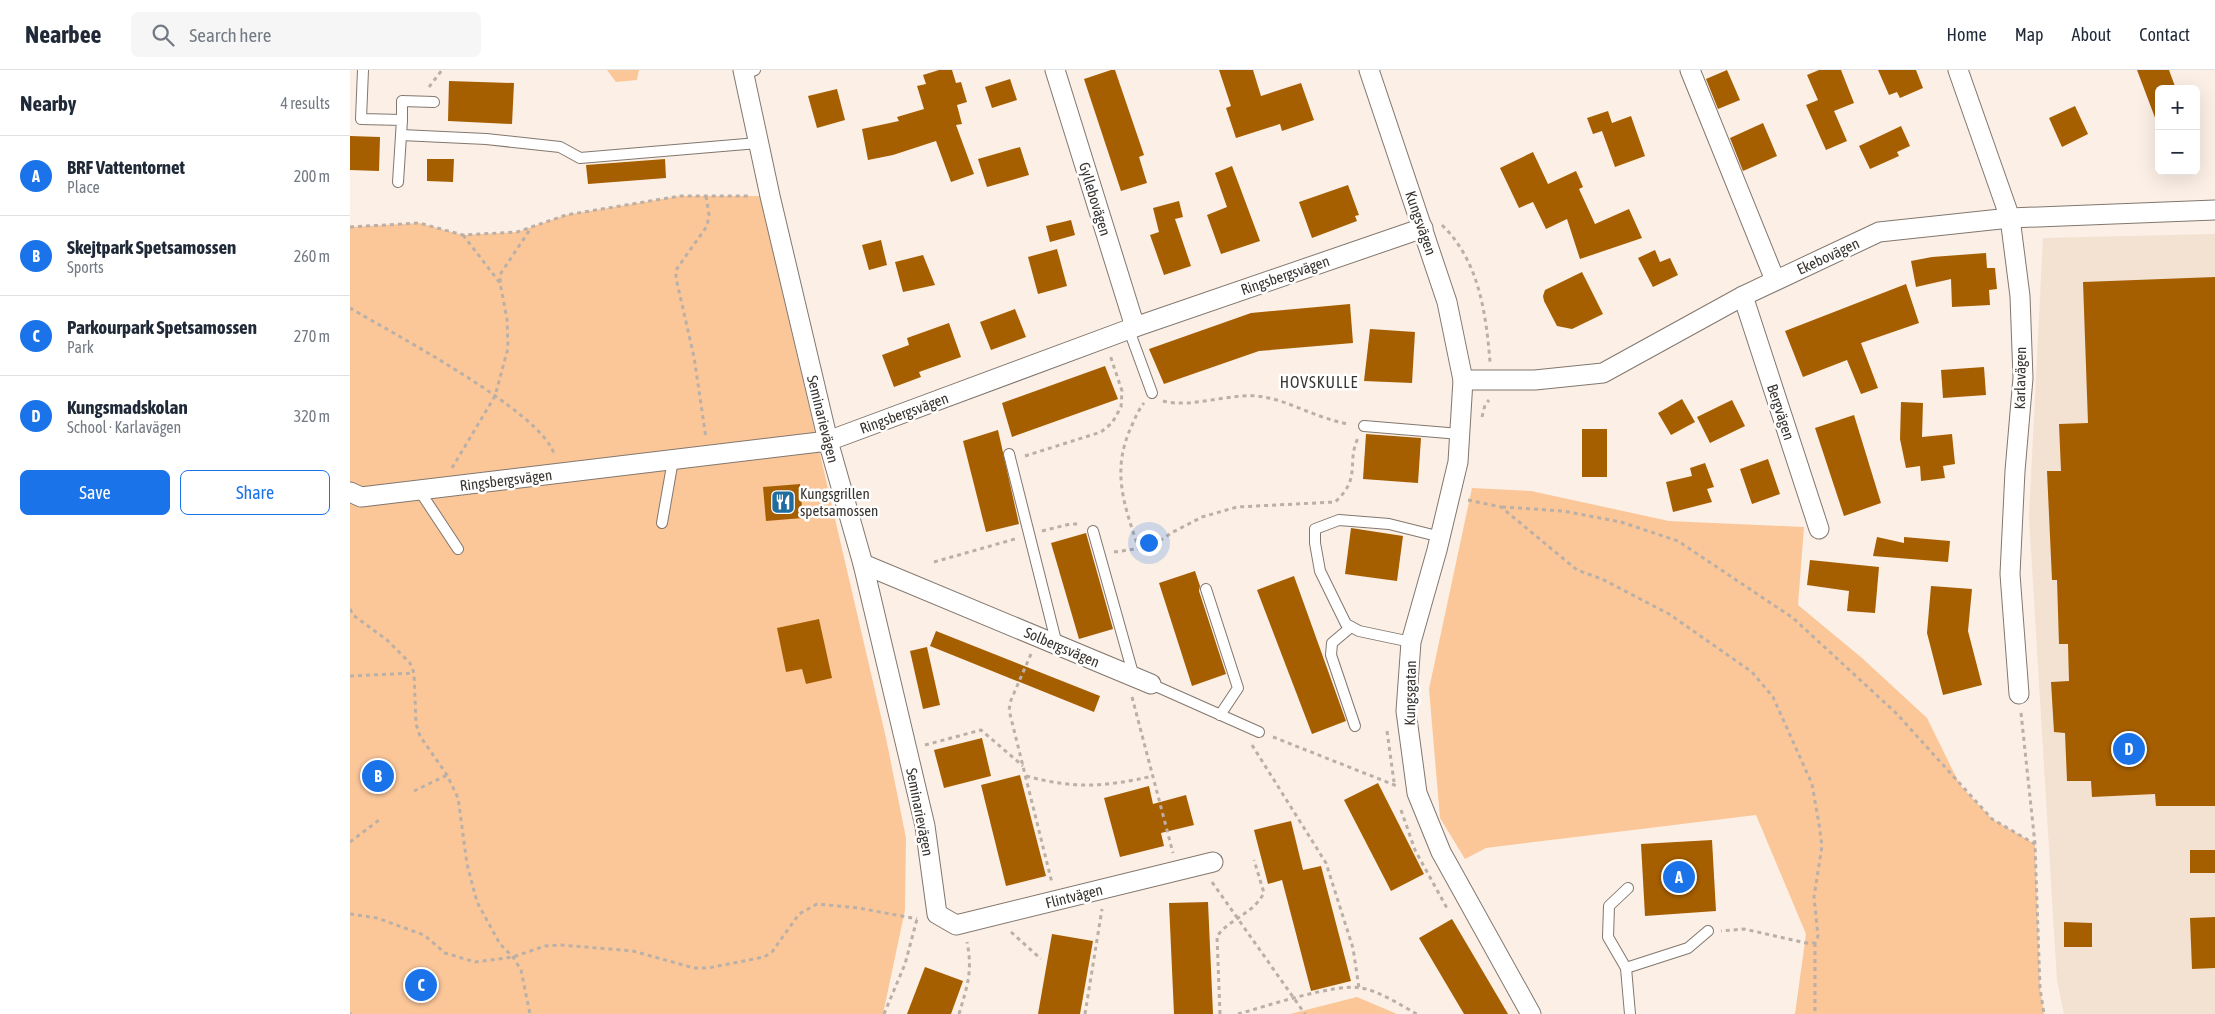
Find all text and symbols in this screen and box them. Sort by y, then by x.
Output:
search box [131,12,481,57]
text: Nearbee [25,21,101,48]
icon: search [149,21,177,49]
text: Search here [189,24,271,46]
text: Home [1947,24,1987,45]
text: Map [2015,24,2044,45]
text: About [2072,24,2111,45]
text: Contact [2139,24,2190,45]
map controls [2155,85,2200,175]
button: + [2155,85,2200,130]
text: Nearby [20,91,76,115]
text: 4 results [280,94,330,112]
button: − [2155,130,2200,175]
text: BRF Vattentornet [67,156,185,178]
street label: Gyllebovägen [1076,160,1114,238]
text: A [32,167,40,185]
text: 200 m [294,167,330,185]
text: Place [67,178,100,196]
street label: Kungsvägen [1402,189,1440,257]
street label: Ekebovägen [1794,234,1862,278]
text: Skejtpark Spetsamossen [67,236,236,258]
text: B [32,247,40,265]
text: 260 m [294,247,330,265]
street label: Ringsbergsvägen [1238,252,1332,298]
text: Sports [67,258,104,276]
text: Parkourpark Spetsamossen [67,316,257,338]
text: C [32,327,40,345]
text: 270 m [294,327,330,345]
text: Park [67,338,94,356]
street label: Karlavägen [2011,347,2029,409]
district label: HOVSKULLE [1280,373,1358,391]
street label: Seminarievägen [804,374,842,464]
street label: Bergvägen [1764,382,1798,442]
street label: Ringsbergsvägen [857,389,951,437]
text: Kungsmadskolan [67,396,188,418]
text: D [32,407,40,425]
text: 320 m [294,407,330,425]
text: School · Karlavägen [67,418,181,436]
street label: Ringsbergsvägen [459,466,553,494]
button: Save [20,470,170,515]
button: Share [180,470,330,515]
place label: Kungsgrillen spetsamossen [800,485,878,519]
restaurant icon: Kungsgrillen spetsamossen [770,489,796,515]
your location [1136,530,1162,556]
street label: Solbergsvägen [1022,624,1102,670]
street label: Kungsgatan [1401,660,1419,726]
pin: D [2113,730,2145,768]
pin: B [362,757,394,795]
street label: Seminarievägen [903,767,937,857]
pin: A [1663,858,1695,896]
street label: Flintvägen [1044,881,1104,911]
pin: C [405,966,437,1004]

